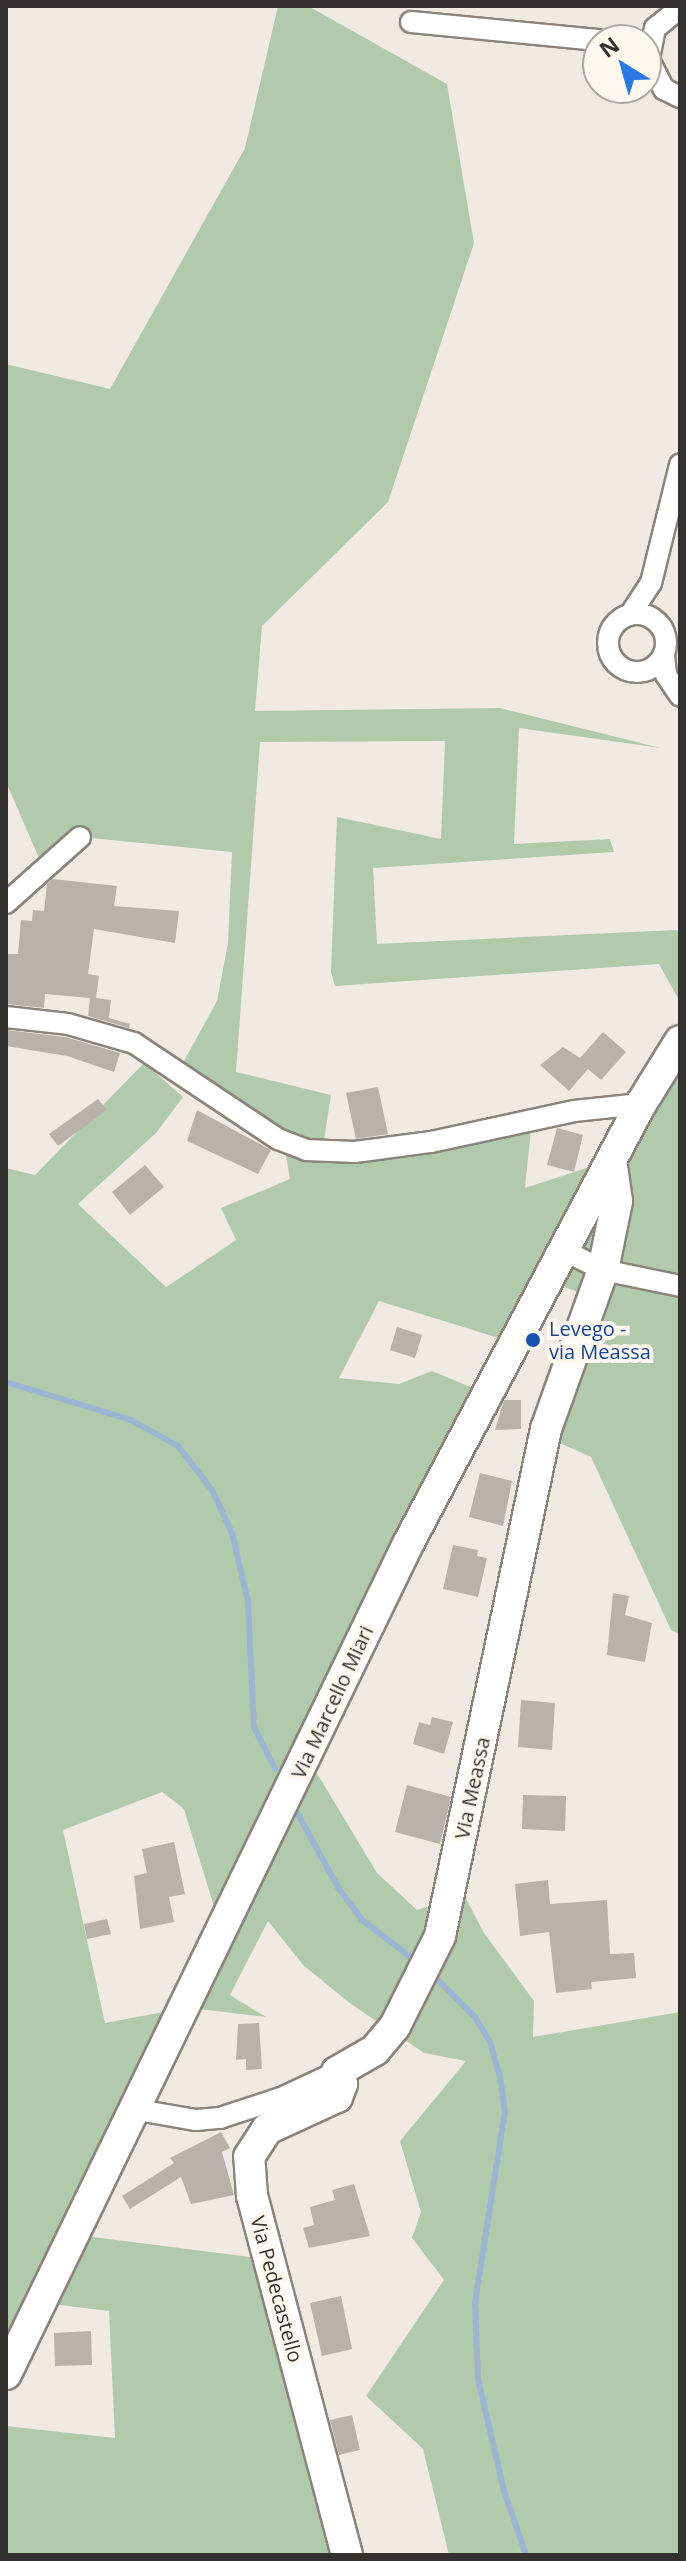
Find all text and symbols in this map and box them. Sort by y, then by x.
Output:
north arrow [582,24,662,104]
text: N [593,29,625,64]
place label: Levego - via Meassa [549,1316,651,1363]
marker: Levego - via Meassa [524,1331,542,1349]
street label: Via Marcello Miari [286,1622,378,1782]
street label: Via Meassa [449,1735,495,1841]
street label: Via Pedecastello [246,2213,308,2365]

